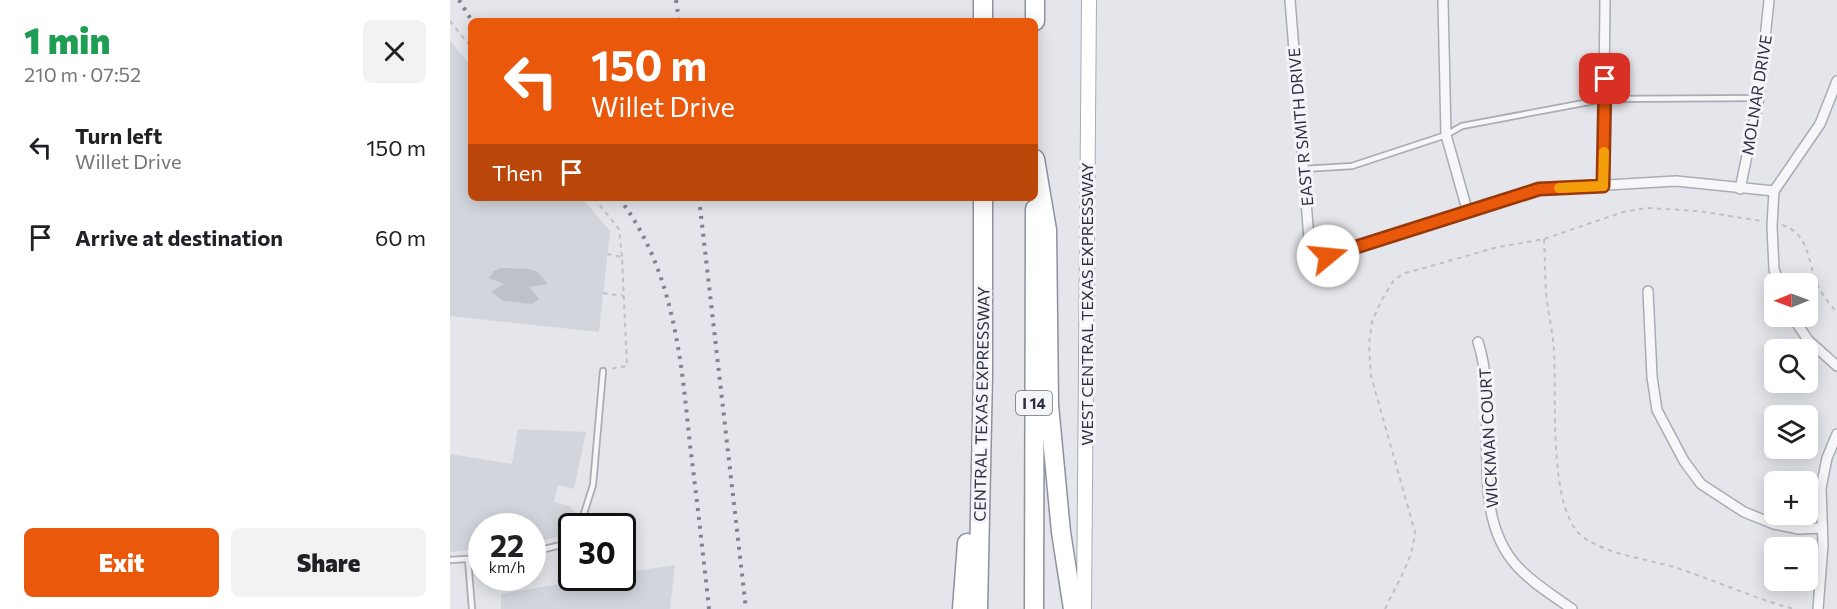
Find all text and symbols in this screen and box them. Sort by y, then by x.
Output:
text: 1 min [24,17,110,61]
button: close [363,20,426,83]
street label: MOLNAR DRIVE [1737,33,1775,157]
text: 150 m [591,38,707,90]
icon: left [492,42,570,120]
street label: EAST R SMITH DRIVE [1284,47,1316,207]
pin [1579,53,1630,104]
text: 210 m · 07:52 [24,62,141,86]
icon: arrive [1588,62,1621,95]
text: Willet Drive [591,90,735,123]
text: Turn left [75,122,162,149]
icon: left [24,131,57,164]
text: 150 m [366,134,426,161]
text: Willet Drive [75,149,181,173]
icon: arrive [555,156,588,189]
text: Then [492,159,543,186]
street label: WEST CENTRAL TEXAS EXPRESSWAY [1077,162,1096,446]
icon: arrive [24,221,57,254]
text: Arrive at destination [75,224,283,251]
text: 60 m [375,224,426,251]
position arrow [1296,224,1360,288]
north arrow [1764,273,1818,327]
map controls [1764,273,1818,591]
street label: CENTRAL TEXAS EXPRESSWAY [969,286,993,522]
button: search [1764,339,1818,393]
street label: WICKMAN COURT [1475,367,1501,509]
road number: I 14 [1016,391,1052,415]
button: layers [1764,405,1818,459]
button: + [1764,471,1818,525]
speed limit sign: 30 [558,513,636,591]
text: 22 [490,526,524,563]
button: Exit [24,528,219,597]
button: Share [231,528,426,597]
button: − [1764,537,1818,591]
text: km/h [489,558,525,576]

